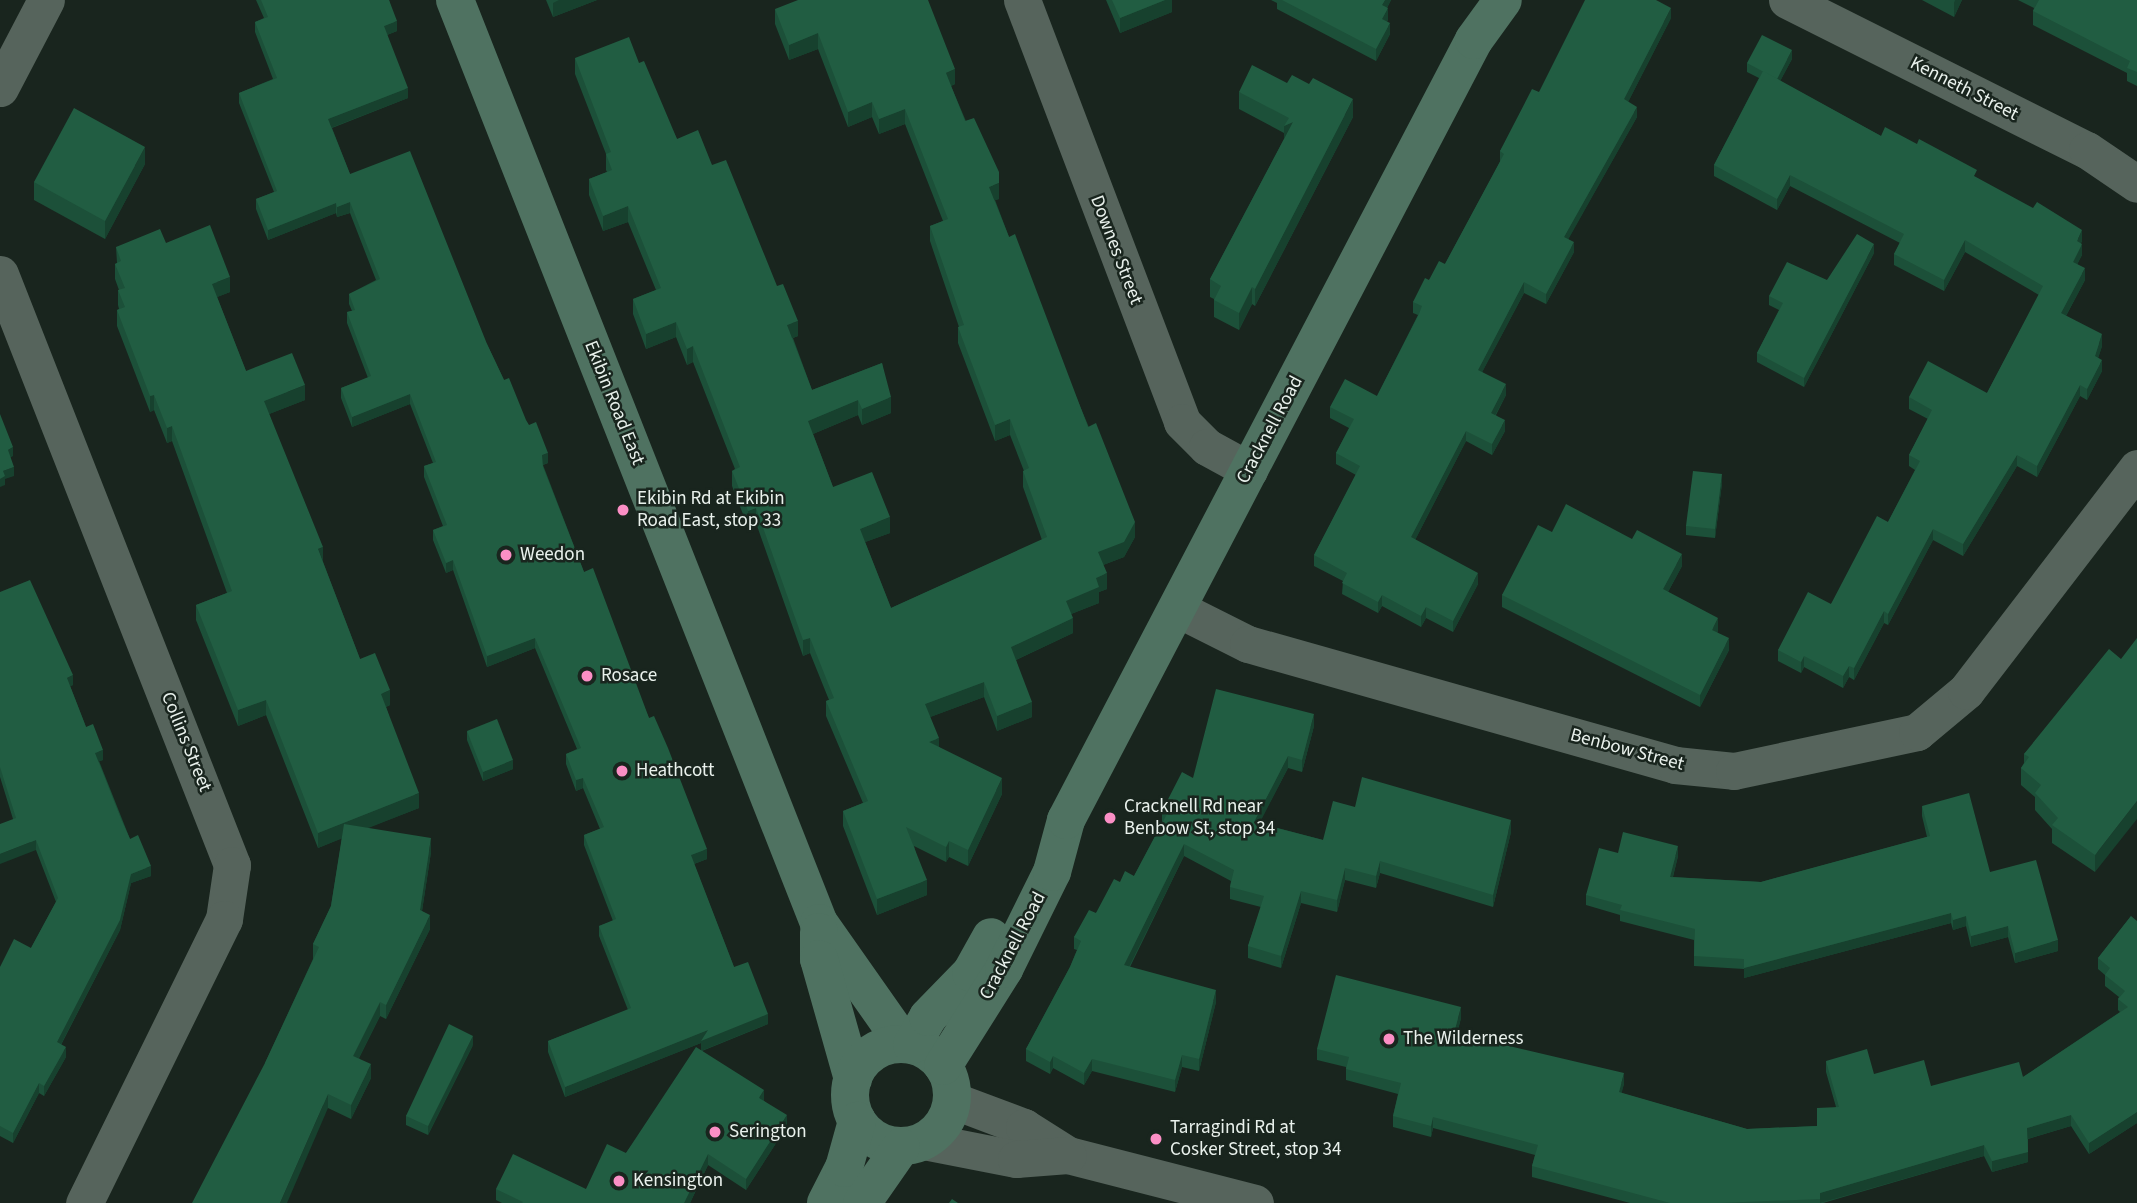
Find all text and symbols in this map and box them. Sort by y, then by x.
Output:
street label: Kenneth Street [1906,52,2022,126]
street label: Downes Street [1085,192,1147,308]
street label: Ekibin Road East [579,338,649,468]
street label: Cracknell Road [1232,372,1308,488]
place label: Ekibin Rd at Ekibin Road East, stop 33 [637,488,785,532]
marker: Ekibin Rd at Ekibin Road East, stop 33 [615,502,631,518]
place label: Weedon [520,544,585,566]
marker: Weedon [498,547,514,563]
place label: Rosace [601,665,657,687]
marker: Rosace [579,668,595,684]
street label: Collins Street [156,689,216,795]
street label: Benbow Street [1568,724,1686,776]
place label: Heathcott [636,760,714,782]
marker: Heathcott [614,763,630,779]
place label: Cracknell Rd near Benbow St, stop 34 [1124,796,1275,840]
marker: Cracknell Rd near Benbow St, stop 34 [1102,810,1118,826]
street label: Cracknell Road [975,888,1051,1004]
place label: The Wilderness [1403,1028,1523,1050]
marker: The Wilderness [1381,1031,1397,1047]
place label: Tarragindi Rd at Cosker Street, stop 34 [1170,1117,1341,1161]
place label: Serington [729,1121,807,1143]
marker: Serington [707,1124,723,1140]
marker: Tarragindi Rd at Cosker Street, stop 34 [1148,1131,1164,1147]
place label: Kensington [633,1170,723,1192]
marker: Kensington [611,1173,627,1189]

